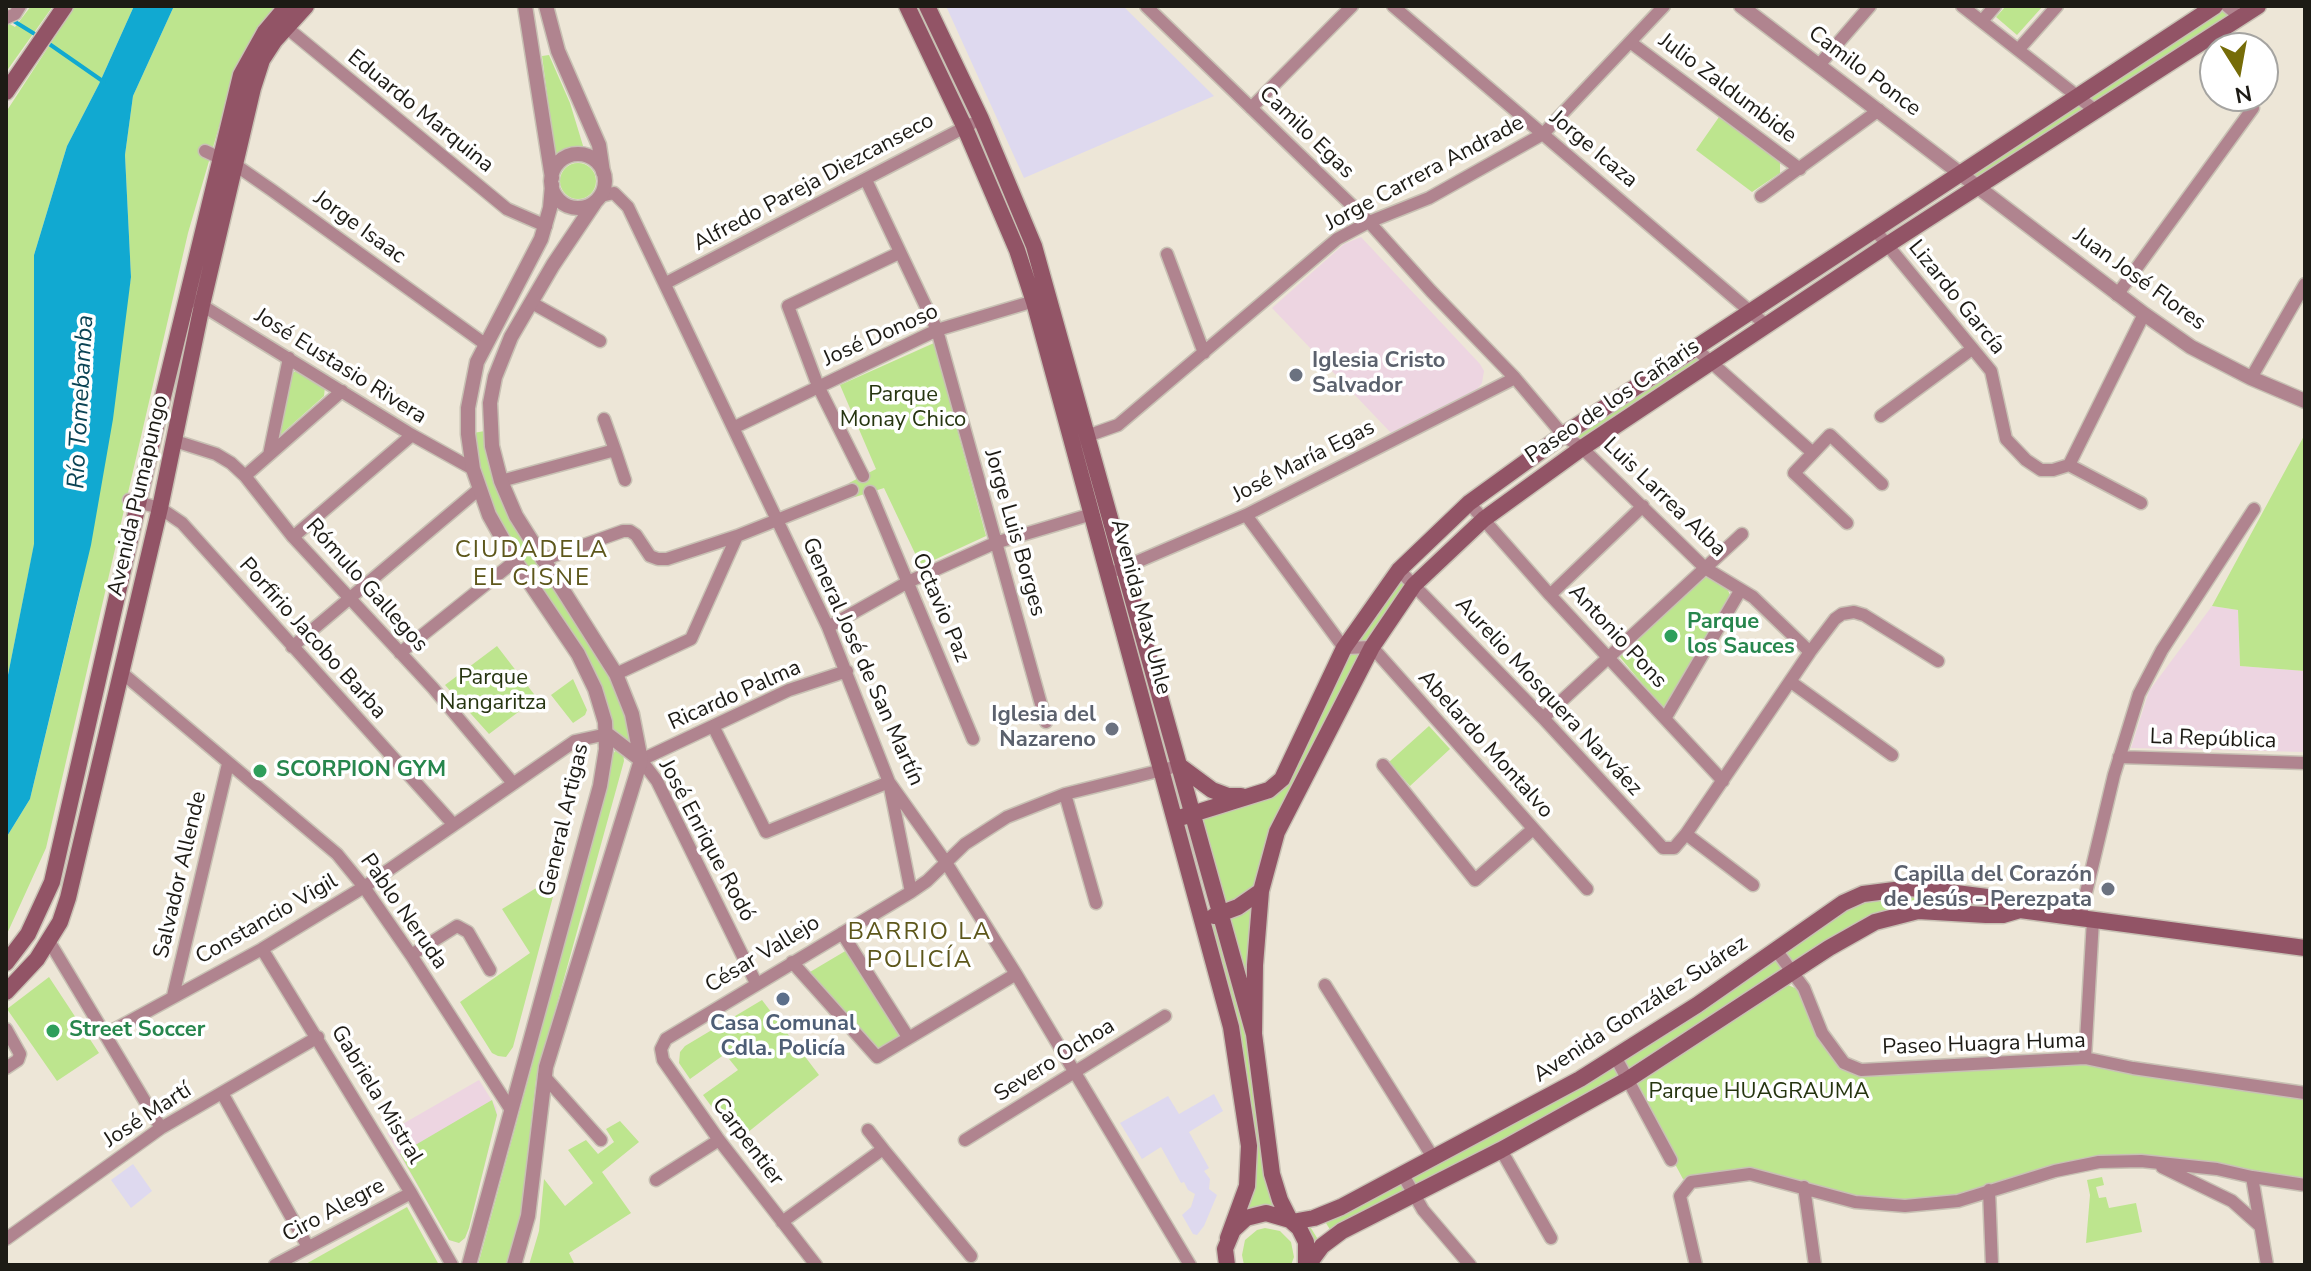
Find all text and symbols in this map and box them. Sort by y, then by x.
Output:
street label: Camilo Ponce [1802,21,1926,123]
street label: Julio Zaldumbide [1653,28,1801,150]
north arrow [2199,32,2279,112]
street label: Eduardo Marquina [341,45,499,179]
text: N [2232,77,2254,110]
street label: Camilo Egas [1253,81,1359,185]
street label: Jorge Icaza [1544,106,1642,194]
street label: Alfredo Pareja Diezcanseco [689,108,939,258]
street label: Jorge Carrera Andrade [1321,110,1529,238]
street label: Jorge Isaac [308,186,410,270]
street label: Juan José Flores [2068,223,2210,337]
street label: Lizardo García [1902,235,2010,361]
street label: José Donoso [819,299,943,373]
street label: José Eustasio Rivera [249,303,431,431]
water label: Río Tomebamba [63,314,101,490]
street label: Paseo de los Cañaris [1521,334,1705,470]
place label: Iglesia Cristo Salvador [1312,349,1445,400]
marker: Iglesia Cristo Salvador [1287,366,1305,384]
park label: Parque Monay Chico [840,383,966,434]
street label: Avenida Pumapungo [103,393,175,599]
street label: José María Egas [1229,415,1379,509]
street label: Luis Larrea Alba [1597,433,1731,563]
street label: Jorge Luis Borges [978,446,1050,620]
street label: Rómulo Gallegos [299,514,433,658]
street label: Avenida Max Uhle [1104,516,1176,698]
street label: General José de San Martín [795,534,929,790]
district label: CIUDADELA EL CISNE [455,537,609,593]
street label: Octavio Paz [905,550,975,666]
street label: Porfirio Jacobo Barba [233,553,391,725]
street label: Antonio Pons [1562,580,1672,694]
street label: Aurelio Mosquera Narváez [1449,592,1647,802]
place label: Parque los Sauces [1687,610,1795,662]
marker: Parque los Sauces [1662,627,1680,645]
street label: Ricardo Palma [665,655,805,737]
park label: Parque Nangaritza [439,666,547,718]
street label: Abelardo Montalvo [1412,666,1558,824]
place label: Iglesia del Nazareno [991,703,1096,754]
marker: Iglesia del Nazareno [1103,720,1121,738]
street label: La República [2149,725,2277,755]
street label: General Artigas [535,741,595,899]
street label: José Enrique Rodó [652,755,760,927]
place label: SCORPION GYM [276,758,446,784]
marker: SCORPION GYM [251,762,269,780]
street label: Salvador Allende [149,789,213,961]
street label: Pablo Neruda [354,849,452,975]
place label: Capilla del Corazón de Jesús - Perezpata [1883,863,2092,914]
street label: Constancio Vigil [192,869,342,971]
marker: Capilla del Corazón de Jesús - Perezpata [2099,880,2117,898]
street label: César Vallejo [701,910,825,1000]
district label: BARRIO LA POLICÍA [848,919,992,975]
street label: Avenida González Suárez [1529,931,1753,1089]
marker: Casa Comunal Cdla. Policía [774,990,792,1008]
place label: Casa Comunal Cdla. Policía [710,1012,856,1064]
street label: Severo Ochoa [990,1013,1120,1109]
place label: Street Soccer [69,1018,205,1044]
street label: Gabriela Mistral [324,1021,428,1169]
marker: Street Soccer [44,1022,62,1040]
street label: Paseo Huagra Huma [1882,1028,2086,1062]
street label: José Martí [99,1078,197,1154]
park label: Parque HUAGRAUMA [1649,1080,1869,1106]
street label: Carpentier [705,1093,789,1191]
street label: Ciro Alegre [278,1173,390,1249]

